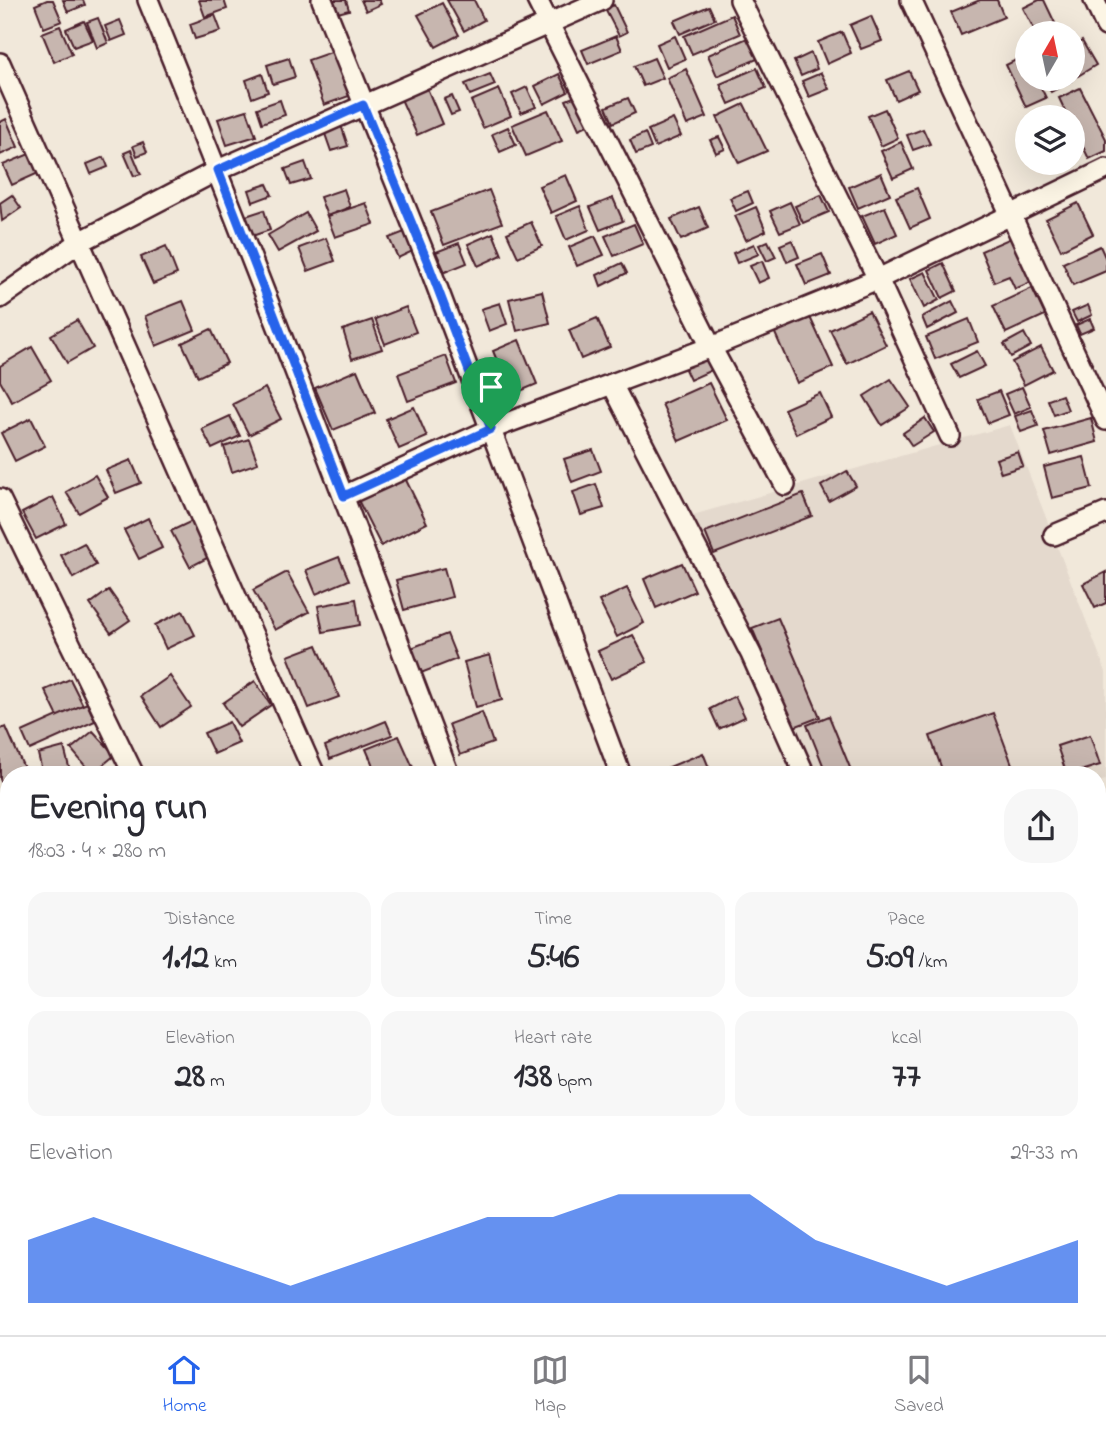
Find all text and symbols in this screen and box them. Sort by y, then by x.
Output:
north arrow [1015,21,1085,91]
map controls [1015,21,1085,175]
button: layers [1015,105,1085,175]
pin [461,357,521,429]
icon: arrive [472,368,510,406]
text: Evening run [28,781,207,837]
button: share [1004,789,1078,863]
text: 18:03 · 4 × 280 m [28,835,166,868]
text: Distance [165,906,235,933]
text: Time [534,906,572,933]
text: Pace [888,906,925,933]
text: 1.12 [162,933,209,984]
text: 5:46 [527,933,579,984]
text: 5:09 [865,933,914,984]
text: km [209,949,237,976]
text: /km [914,949,948,976]
text: Elevation [165,1025,235,1052]
text: Heart rate [514,1025,592,1052]
text: kcal [891,1025,921,1052]
text: 28 [175,1052,205,1103]
text: 138 [514,1052,552,1103]
text: 77 [892,1052,921,1103]
text: m [205,1068,225,1095]
text: bpm [552,1068,592,1095]
text: Elevation [28,1137,113,1170]
text: 29–33 m [1010,1137,1078,1170]
tab: Home [162,1351,207,1420]
tab: Map [531,1351,569,1420]
tab: Saved [894,1351,944,1420]

